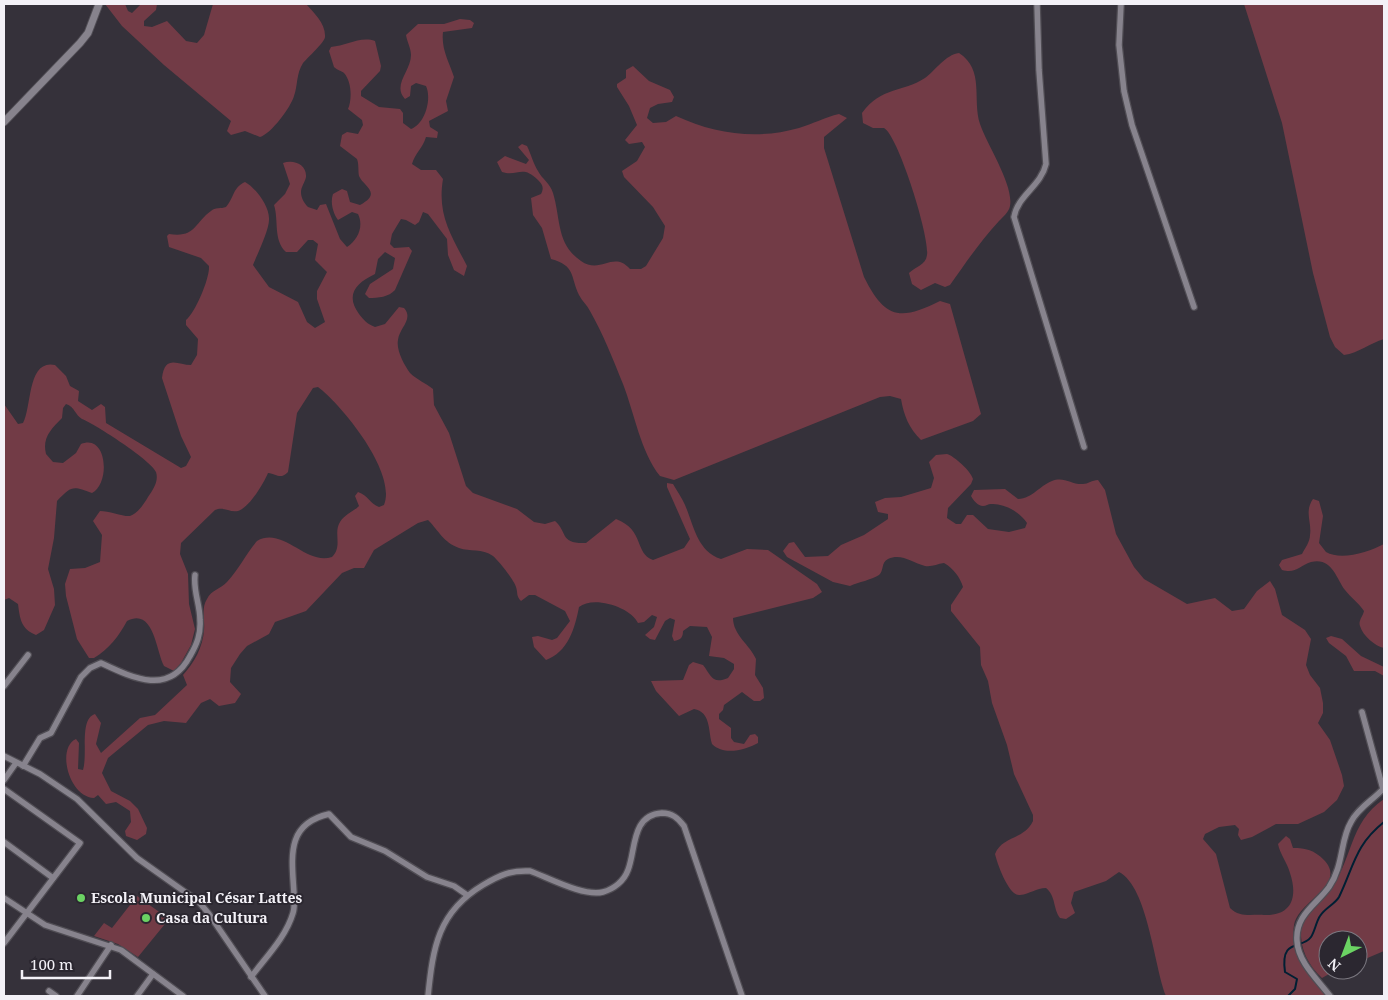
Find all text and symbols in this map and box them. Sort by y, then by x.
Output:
place label: Escola Municipal César Lattes [91,888,302,907]
marker: Escola Municipal César Lattes [75,892,87,904]
place label: Casa da Cultura [156,908,268,927]
marker: Casa da Cultura [140,912,152,924]
north arrow [1318,930,1368,980]
scale bar [22,948,110,980]
text: 100 m [30,954,73,974]
text: N [1324,954,1344,976]

